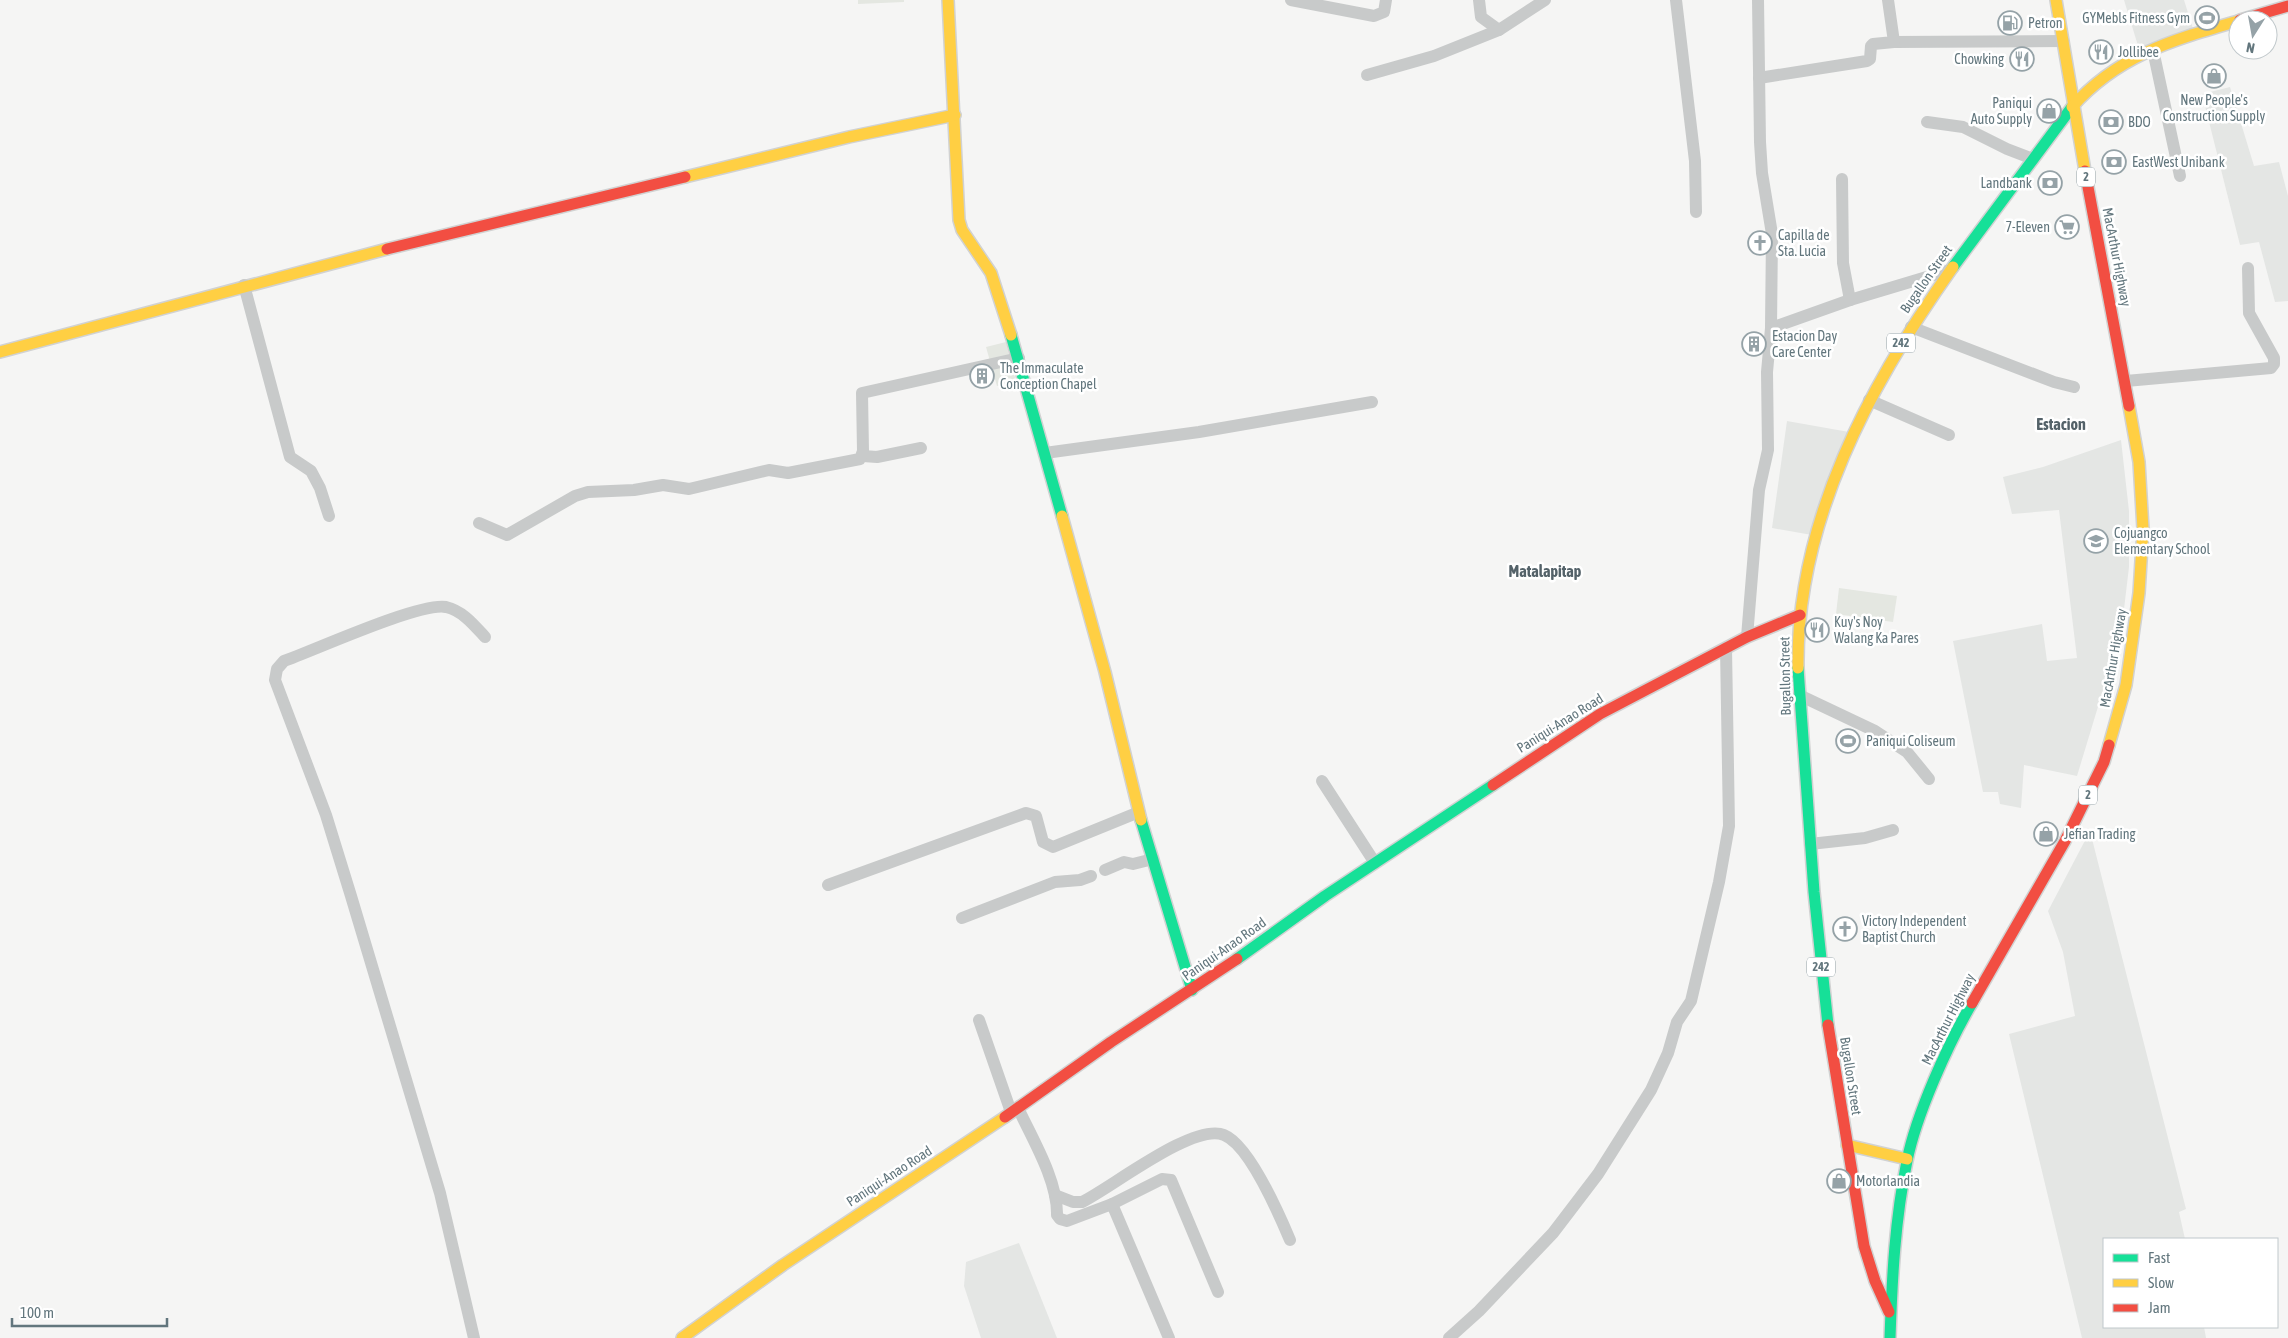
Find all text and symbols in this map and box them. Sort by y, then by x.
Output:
sports icon: GYMebls Fitness Gym [2194,5,2220,31]
fuel station icon: Petron [1997,10,2023,36]
place label: GYMebls Fitness Gym [2082,10,2190,26]
north arrow [2228,10,2278,60]
place label: Petron [2028,15,2063,31]
restaurant icon: Jollibee [2088,39,2114,65]
text: N [2245,39,2256,56]
place label: Jollibee [2118,44,2159,60]
restaurant icon: Chowking [2009,46,2035,72]
place label: Chowking [1954,51,2004,67]
shop icon: New People's Construction Supply [2201,63,2227,89]
place label: New People's Construction Supply [2163,92,2265,124]
place label: Paniqui Auto Supply [1971,95,2032,127]
shop icon: Paniqui Auto Supply [2036,98,2062,124]
bank icon: BDO [2098,109,2124,135]
place label: BDO [2128,114,2151,130]
bank icon: EastWest Unibank [2101,149,2127,175]
place label: EastWest Unibank [2132,154,2225,170]
road number: 2 [2077,168,2095,186]
bank icon: Landbank [2037,170,2063,196]
place label: Landbank [1981,175,2032,191]
street label: MacArthur Highway [2100,206,2134,308]
supermarket icon: 7-Eleven [2054,214,2080,240]
place label: 7-Eleven [2005,219,2050,235]
place label: Capilla de Sta. Lucia [1778,227,1830,259]
church icon: Capilla de Sta. Lucia [1747,230,1773,256]
street label: Bugallon Street [1897,242,1955,316]
place label: Estacion Day Care Center [1772,328,1837,360]
building icon: Estacion Day Care Center [1741,331,1767,357]
road number: 242 [1887,333,1915,352]
place label: The Immaculate Conception Chapel [1000,360,1097,392]
building icon: The Immaculate Conception Chapel [969,363,995,389]
district label: Estacion [2036,415,2086,433]
place label: Cojuangco Elementary School [2114,525,2210,557]
school or university icon: Cojuangco Elementary School [2083,528,2109,554]
district label: Matalapitap [1509,562,1582,580]
street label: MacArthur Highway [2096,607,2130,709]
place label: Kuy's Noy Walang Ka Pares [1834,614,1919,646]
restaurant icon: Kuy's Noy Walang Ka Pares [1804,617,1830,643]
street label: Bugallon Street [1776,636,1794,716]
street label: Paniqui-Anao Road [1514,690,1606,756]
sports icon: Paniqui Coliseum [1835,728,1861,754]
place label: Paniqui Coliseum [1866,733,1956,749]
road number: 2 [2079,786,2097,804]
shop icon: Jefian Trading [2033,821,2059,847]
place label: Jefian Trading [2064,826,2135,842]
place label: Victory Independent Baptist Church [1862,913,1967,945]
street label: Paniqui-Anao Road [1179,914,1269,984]
church icon: Victory Independent Baptist Church [1832,916,1858,942]
road number: 242 [1807,958,1835,976]
street label: MacArthur Highway [1918,971,1978,1067]
street label: Bugallon Street [1837,1036,1865,1116]
street label: Paniqui-Anao Road [843,1142,935,1210]
shop icon: Motorlandia [1826,1168,1852,1194]
place label: Motorlandia [1856,1173,1920,1189]
legend [2103,1238,2278,1328]
text: Fast [2148,1249,2170,1266]
text: Slow [2148,1274,2174,1291]
scale bar [12,1296,168,1328]
text: Jam [2148,1299,2171,1316]
text: 100 m [20,1304,54,1321]

